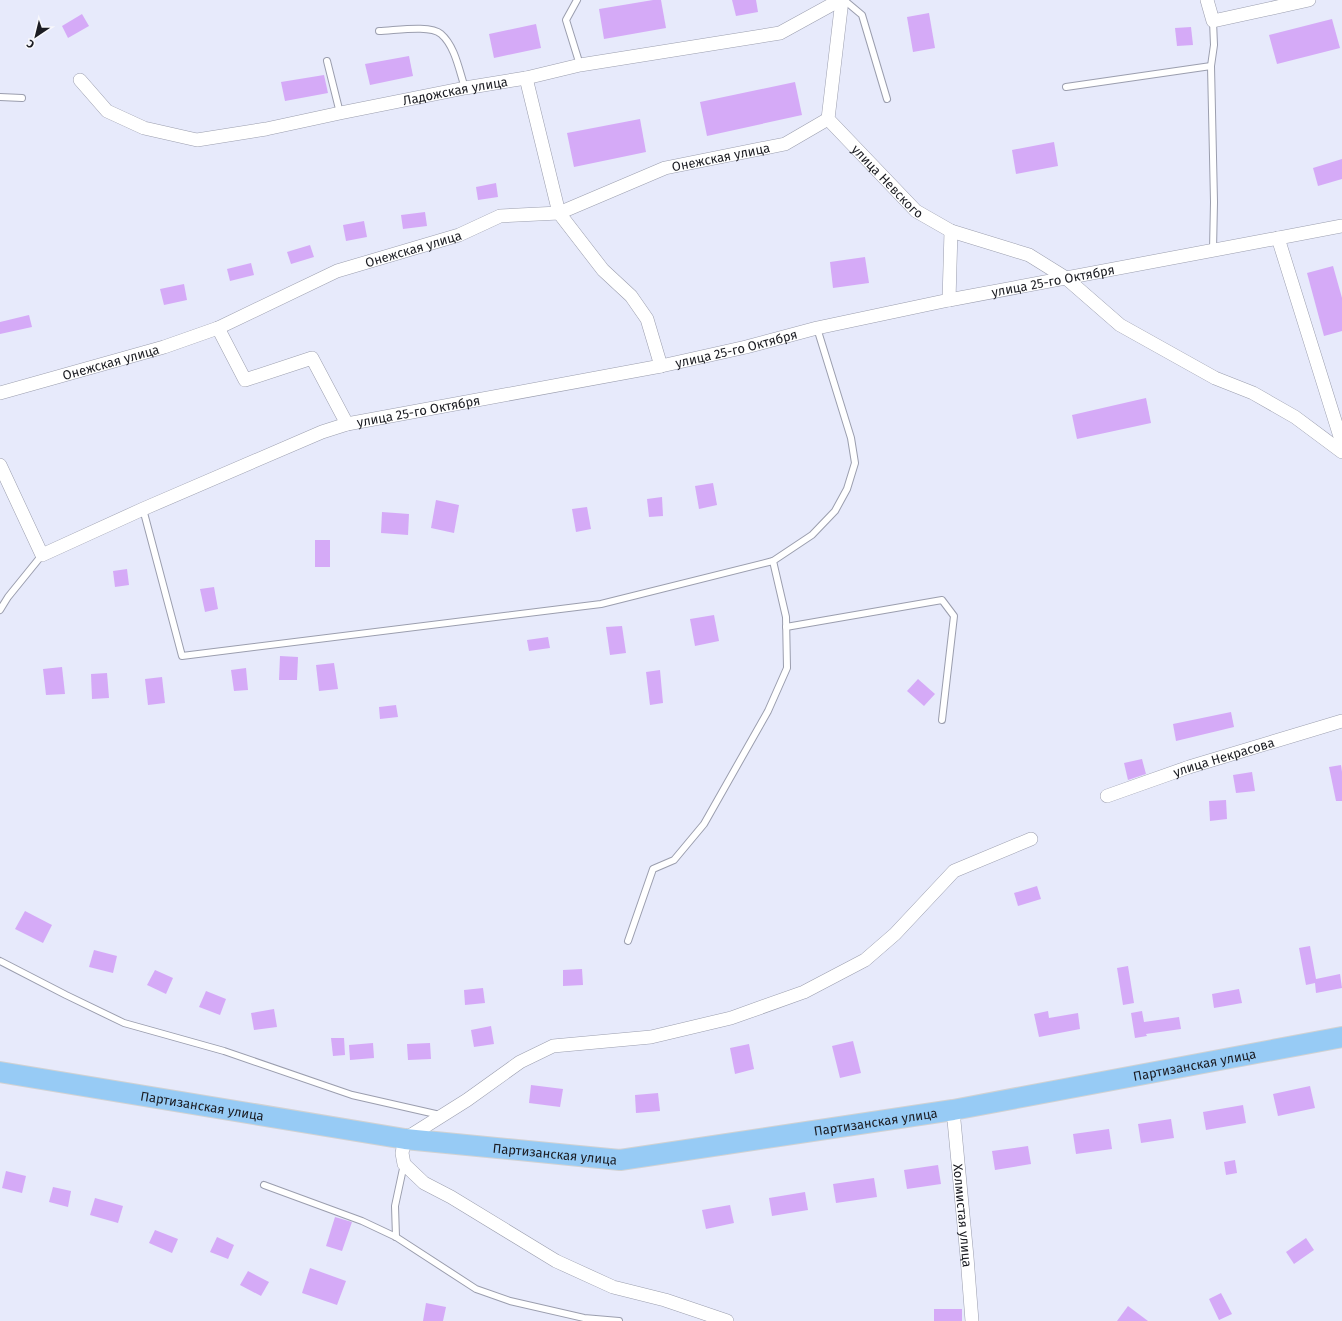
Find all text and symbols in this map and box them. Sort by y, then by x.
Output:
north arrow [16,16,56,56]
text: С [24,36,37,51]
street label: Ладожская улица [401,74,509,108]
street label: Онежская улица [671,140,771,174]
street label: улица Невского [849,142,926,221]
street label: Онежская улица [363,228,463,270]
street label: улица 25-го Октября [990,262,1116,300]
street label: улица 25-го Октября [674,327,799,371]
street label: Онежская улица [61,342,161,383]
street label: улица 25-го Октября [356,393,481,430]
street label: улица Некрасова [1171,735,1276,780]
street label: Партизанская улица [1132,1046,1257,1084]
street label: Партизанская улица [139,1088,265,1124]
street label: Партизанская улица [813,1105,939,1139]
street label: Партизанская улица [492,1141,618,1168]
street label: Холмистая улица [950,1163,975,1268]

